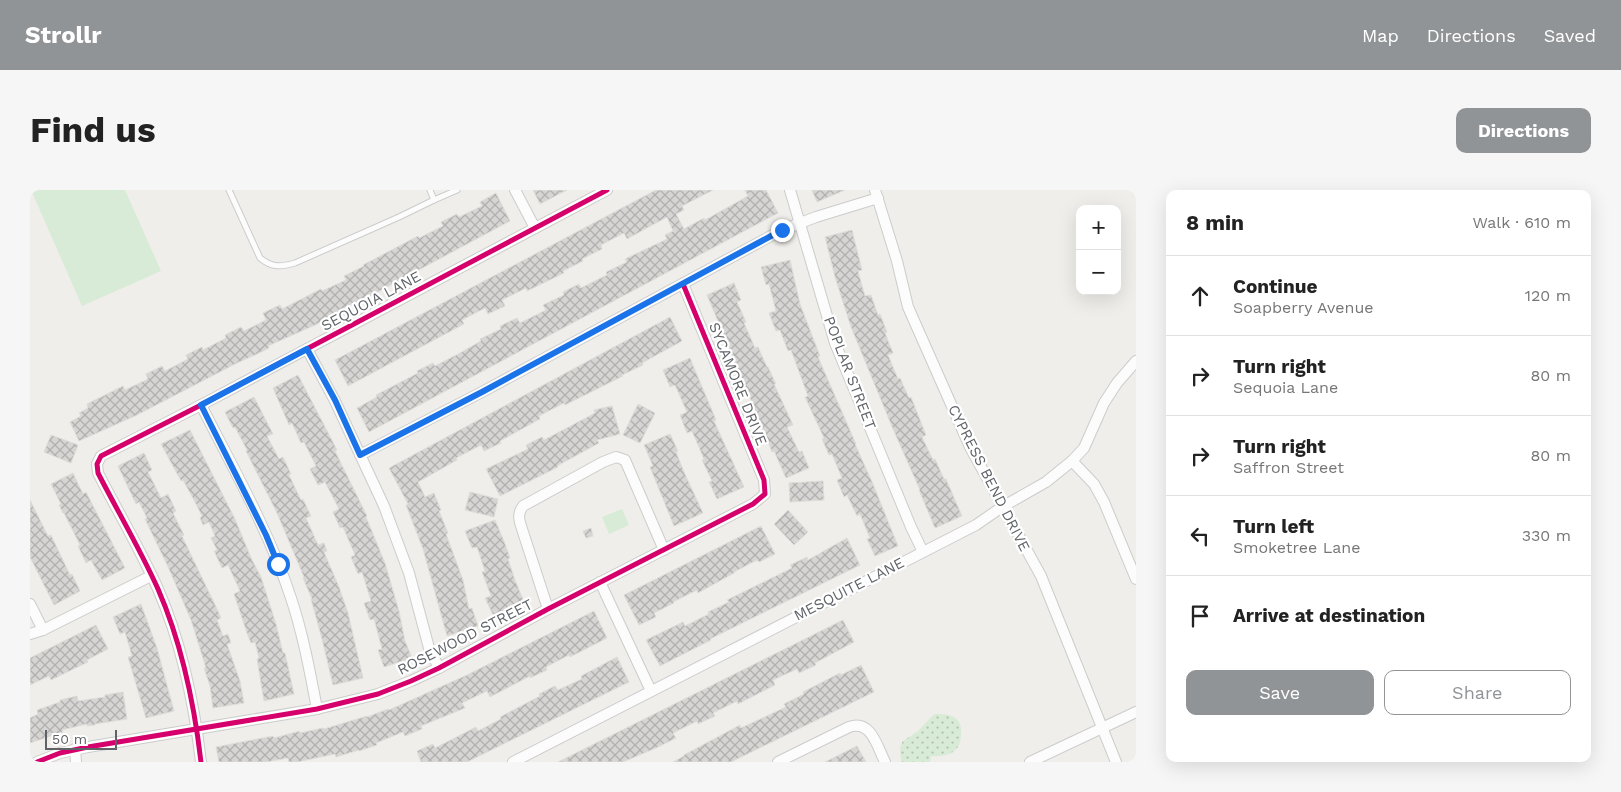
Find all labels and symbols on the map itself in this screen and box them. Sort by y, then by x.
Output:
route end [771,219,794,242]
street label: SEQUOIA LANE [318,267,424,335]
street label: POPLAR STREET [820,314,880,432]
street label: SYCAMORE DRIVE [705,320,771,448]
street label: CYPRESS BEND DRIVE [944,402,1034,554]
route start [267,553,290,576]
street label: MESQUITE LANE [791,553,907,625]
street label: ROSEWOOD STREET [394,595,536,679]
scale bar [45,727,118,750]

